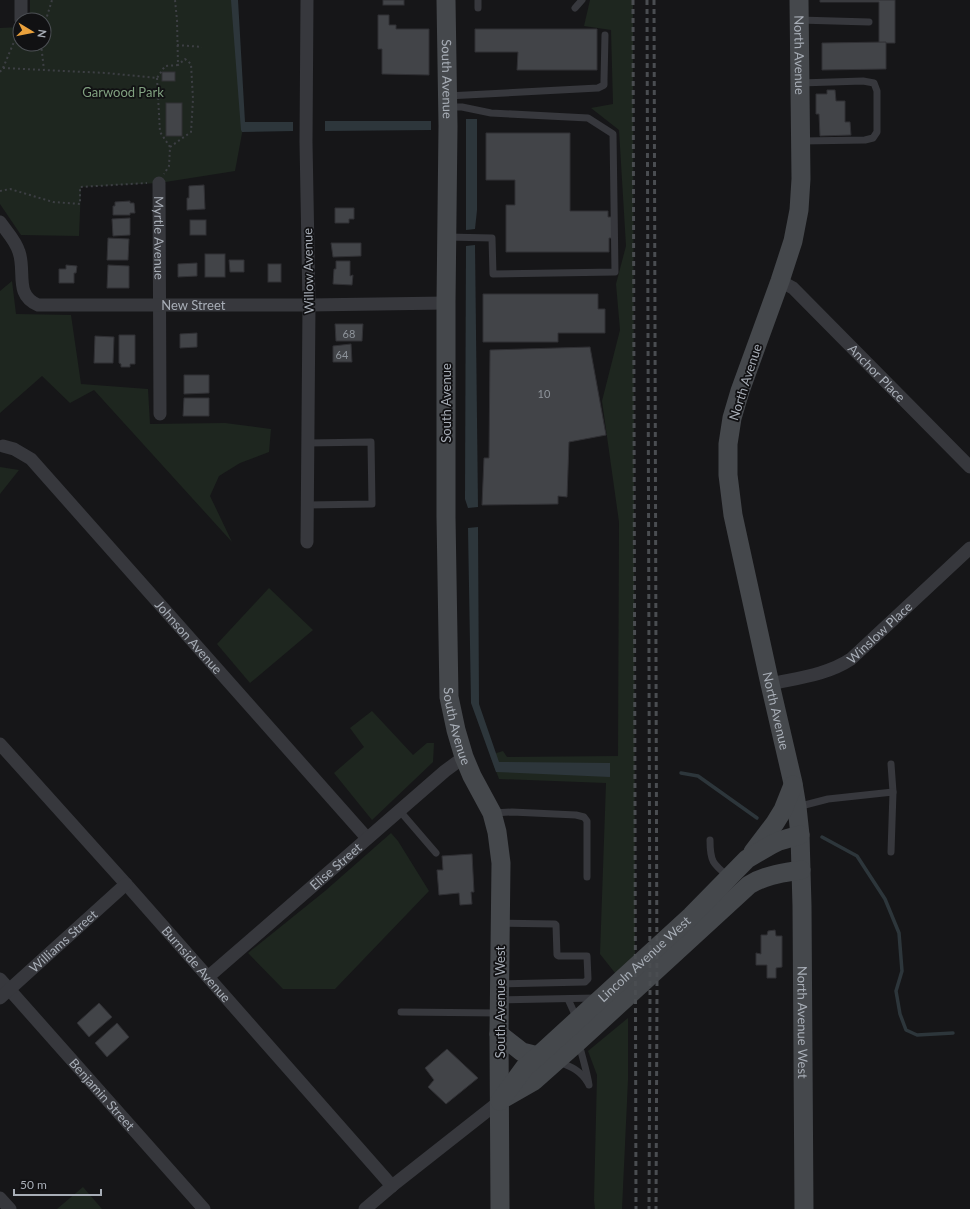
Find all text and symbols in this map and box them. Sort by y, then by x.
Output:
north arrow [12,12,52,52]
street label: North Avenue [791,15,808,95]
text: N [35,29,49,39]
street label: South Avenue [439,39,456,119]
park label: Garwood Park [82,84,164,100]
street label: Myrtle Avenue [151,196,167,280]
street label: Willow Avenue [299,228,317,314]
street label: New Street [161,297,226,313]
house number: 68 [343,327,355,340]
street label: Anchor Place [845,340,909,405]
street label: North Avenue [725,342,765,422]
house number: 64 [336,348,349,361]
street label: South Avenue [438,363,454,443]
house number: 10 [538,387,551,400]
street label: Johnson Avenue [152,597,226,677]
street label: Winslow Place [843,598,915,667]
street label: North Avenue [760,670,793,752]
street label: South Avenue [441,687,474,767]
street label: Elise Street [306,839,365,893]
street label: Williams Street [26,906,101,976]
street label: Lincoln Avenue West [594,912,694,1005]
street label: Burnside Avenue [159,923,234,1006]
street label: South Avenue West [492,945,508,1058]
street label: North Avenue West [794,966,811,1079]
street label: Benjamin Street [66,1055,138,1134]
scale bar [14,1171,101,1197]
text: 50 m [20,1177,47,1192]

